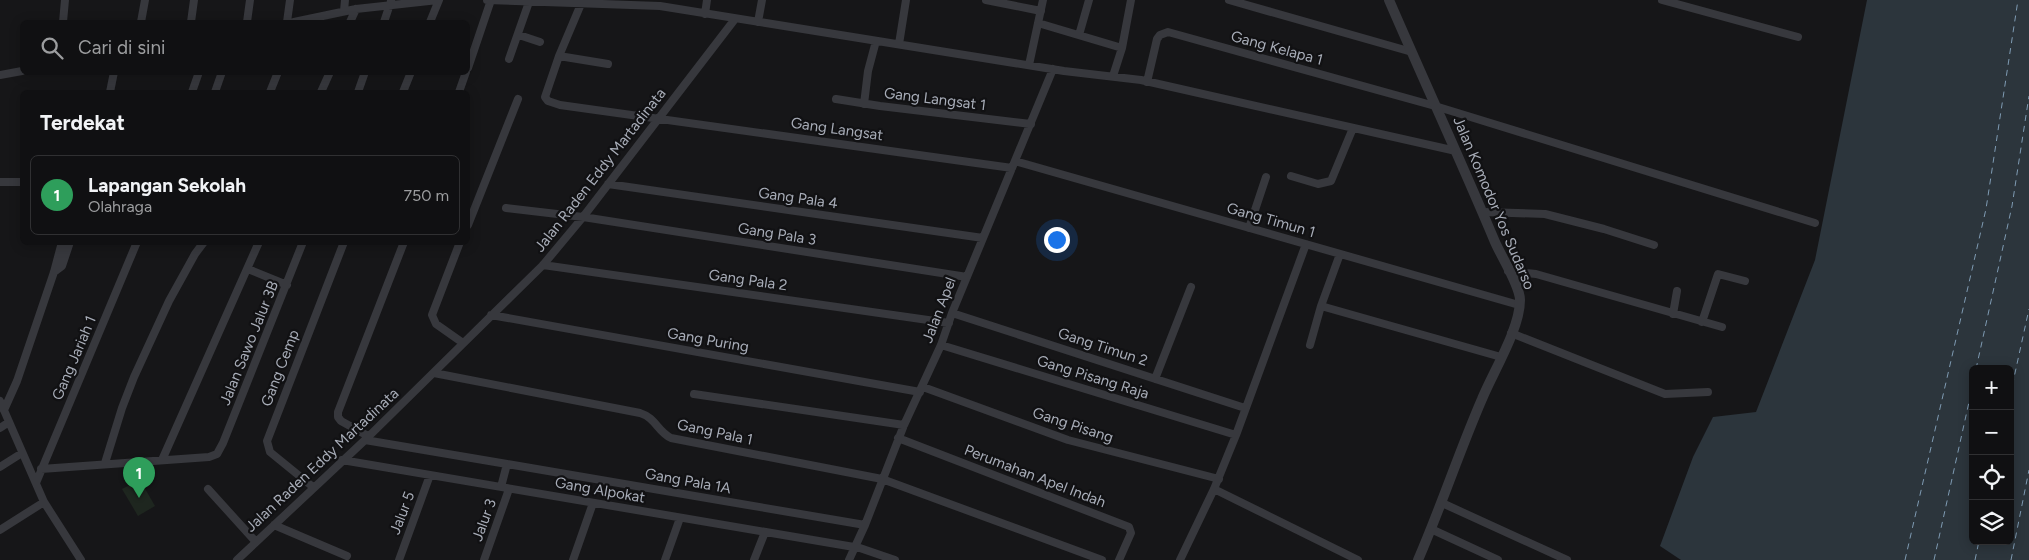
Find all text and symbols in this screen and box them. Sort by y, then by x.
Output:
search box [20,20,470,75]
street label: Gang Kelapa 1 [1229,27,1325,69]
icon: search [38,34,66,62]
text: Cari di sini [78,36,165,59]
street label: Gang Langsat 1 [883,84,987,114]
street label: Jalan Raden Eddy Martadinata [530,85,670,255]
text: Terdekat [40,110,125,135]
street label: Gang Langsat [790,114,885,144]
street label: Jalan Komodor Yos Sudarso [1449,114,1539,292]
text: Lapangan Sekolah [88,174,246,197]
street label: Gang Pala 4 [757,184,839,212]
text: 1 [54,186,60,205]
text: 750 m [403,186,449,205]
text: Olahraga [88,197,152,216]
street label: Gang Timun 1 [1225,199,1317,241]
street label: Gang Pala 3 [737,219,817,249]
your location [1044,227,1070,253]
street label: Gang Pala 2 [708,266,788,294]
street label: Jalan Apel [918,275,960,345]
street label: Jalan Sawo Jalur 3B [216,278,282,408]
street label: Gang Jariah 1 [48,313,100,403]
street label: Gang Puring [666,324,750,356]
street label: Gang Timun 2 [1056,324,1150,370]
street label: Gang Cemp [257,327,303,409]
street label: Gang Pisang Raja [1035,351,1151,403]
map controls [1969,365,2014,545]
button: + [1969,365,2014,410]
street label: Jalan Raden Eddy Martadinata [242,384,402,536]
street label: Gang Pisang [1030,403,1116,447]
button: − [1969,410,2014,455]
street label: Gang Pala 1 [675,415,755,449]
street label: Perumahan Apel Indah [962,441,1108,511]
button: locate [1969,455,2014,500]
pin: 1 [123,457,155,498]
street label: Gang Pala 1A [644,465,732,497]
street label: Gang Alpokat [553,473,647,507]
street label: Jalur 5 [386,489,418,537]
street label: Jalur 3 [468,496,500,544]
button: layers [1969,500,2014,545]

